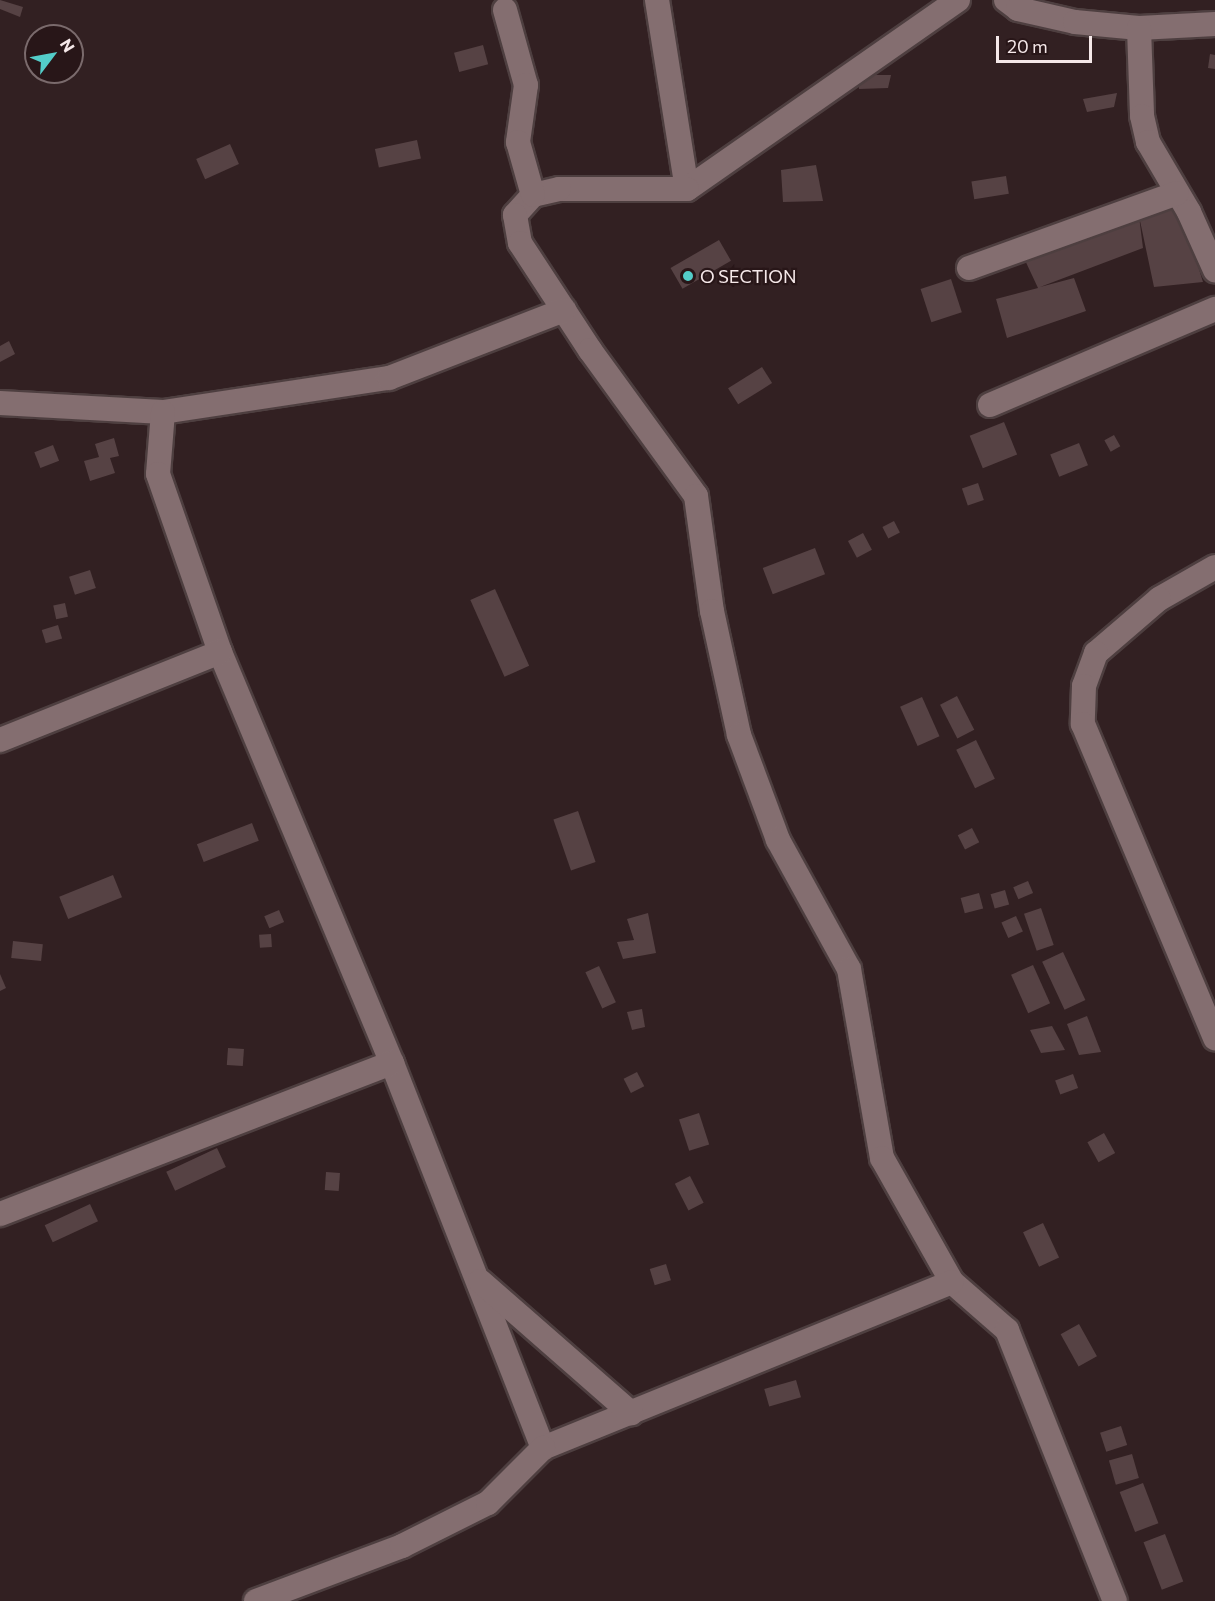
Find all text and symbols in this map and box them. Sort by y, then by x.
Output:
north arrow [24,24,84,84]
scale bar [999,24,1095,62]
text: N [57,35,79,55]
text: 20 m [1007,35,1048,57]
place label: O SECTION [700,265,797,287]
marker: O SECTION [681,269,695,283]

